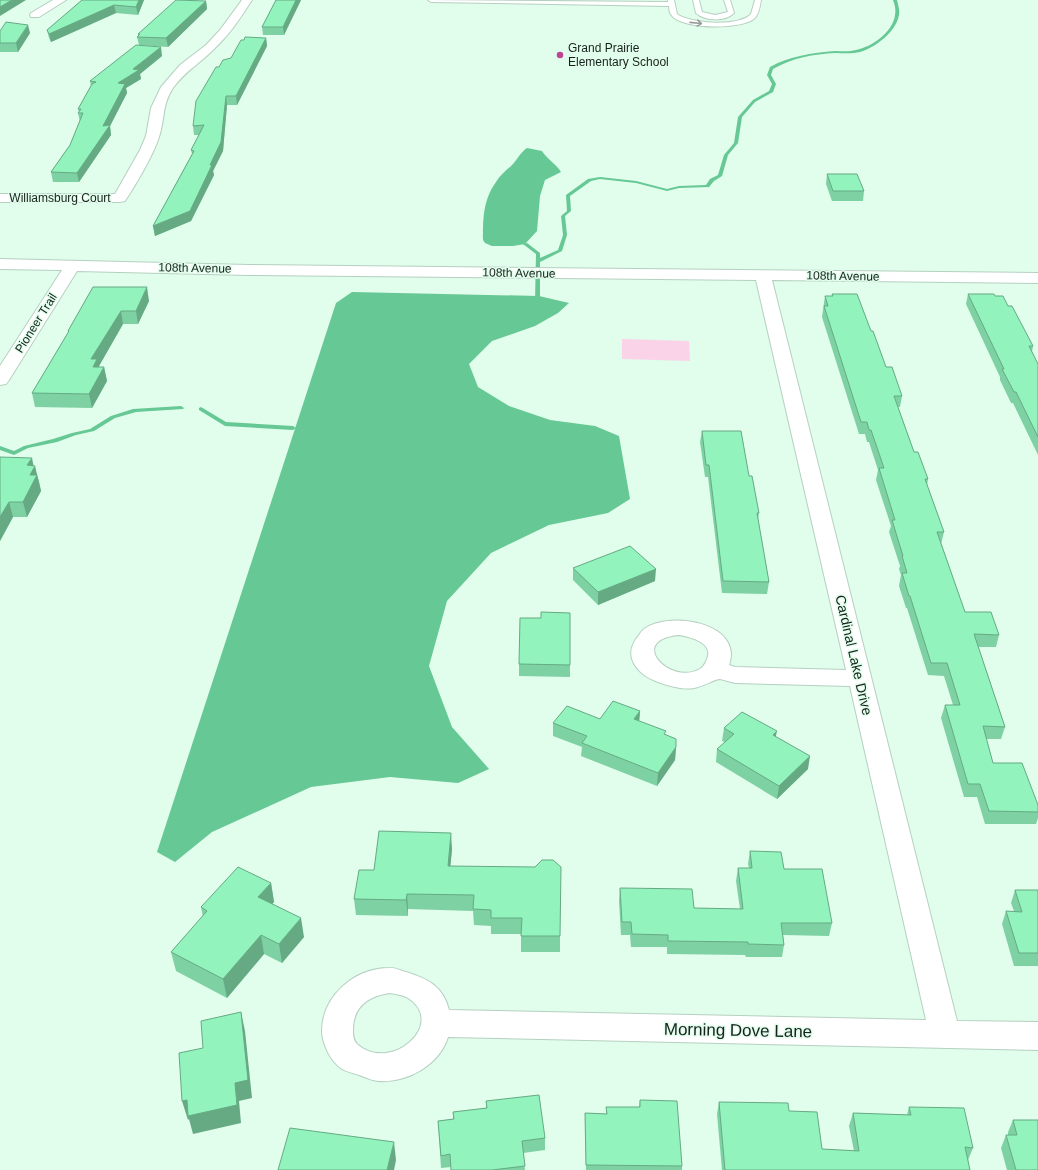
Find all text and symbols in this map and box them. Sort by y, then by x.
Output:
one-way arrow [689,19,702,26]
place label: Grand Prairie Elementary School [568,41,669,69]
marker: Grand Prairie Elementary School [555,50,565,60]
street label: Williamsburg Court [9,191,111,205]
street label: 108th Avenue [158,260,232,276]
street label: 108th Avenue [482,265,556,281]
street label: 108th Avenue [806,268,880,284]
street label: Pioneer Trail [12,291,60,355]
street label: Cardinal Lake Drive [832,593,876,717]
street label: Morning Dove Lane [664,1020,812,1041]

